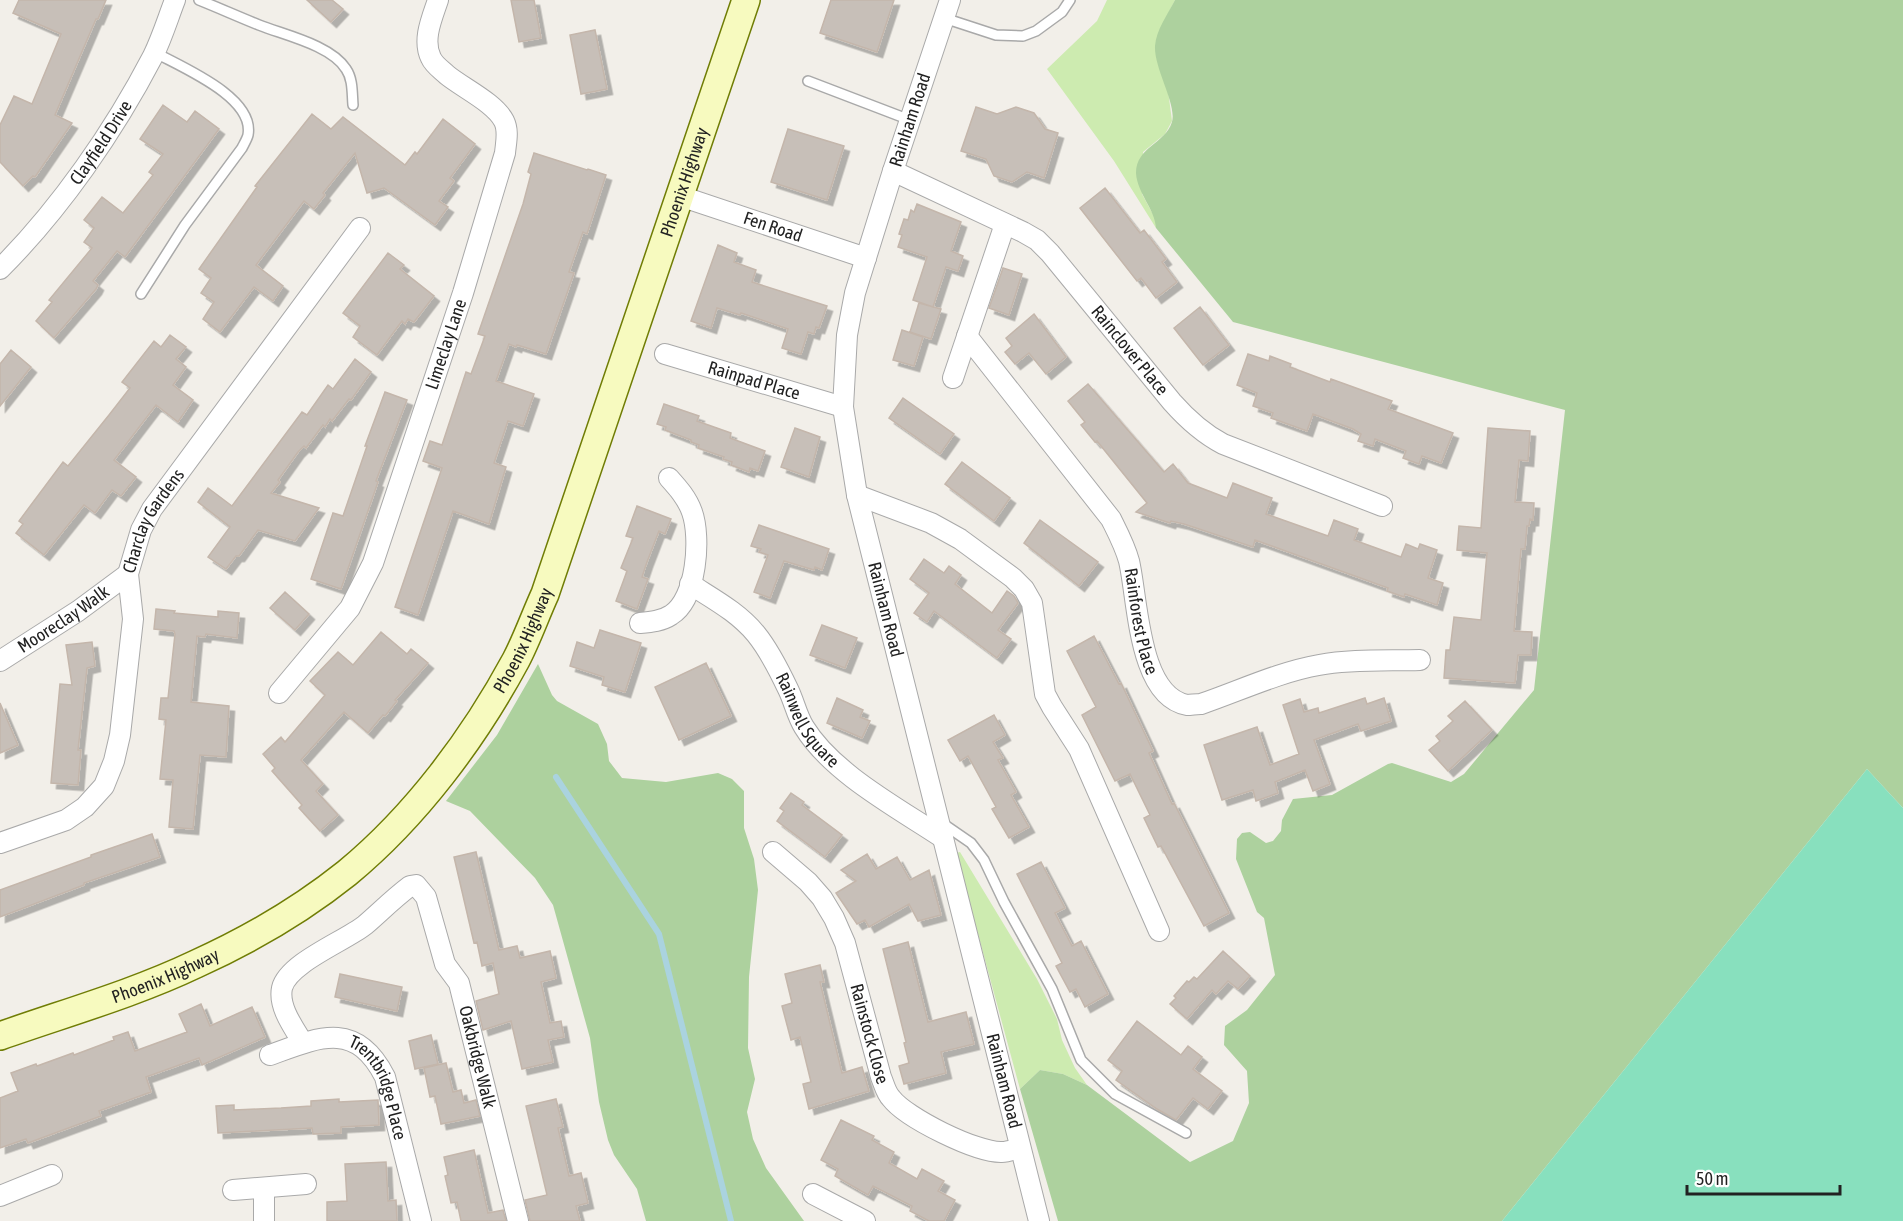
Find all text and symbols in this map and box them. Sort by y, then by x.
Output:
street label: Rainham Road [885,70,935,169]
street label: Clayfield Drive [65,97,136,189]
street label: Phoenix Highway [656,125,712,240]
street label: Fen Road [741,207,805,246]
street label: Limeclay Lane [421,296,470,392]
street label: Rainclover Place [1087,301,1173,399]
street label: Rainpad Place [706,356,803,404]
street label: Charclay Gardens [118,464,188,575]
street label: Rainham Road [864,560,908,659]
street label: Rainforest Place [1121,566,1163,678]
street label: Mooreclay Walk [14,581,113,657]
street label: Phoenix Highway [489,585,556,697]
street label: Rainwell Square [772,669,844,772]
street label: Phoenix Highway [109,944,222,1007]
street label: Rainstock Close [846,981,894,1087]
street label: Oakbridge Walk [455,1003,501,1110]
street label: Trentbridge Place [346,1031,411,1142]
street label: Rainham Road [982,1031,1026,1130]
scale bar [1687,1158,1840,1196]
text: 50 m [1696,1168,1728,1189]

